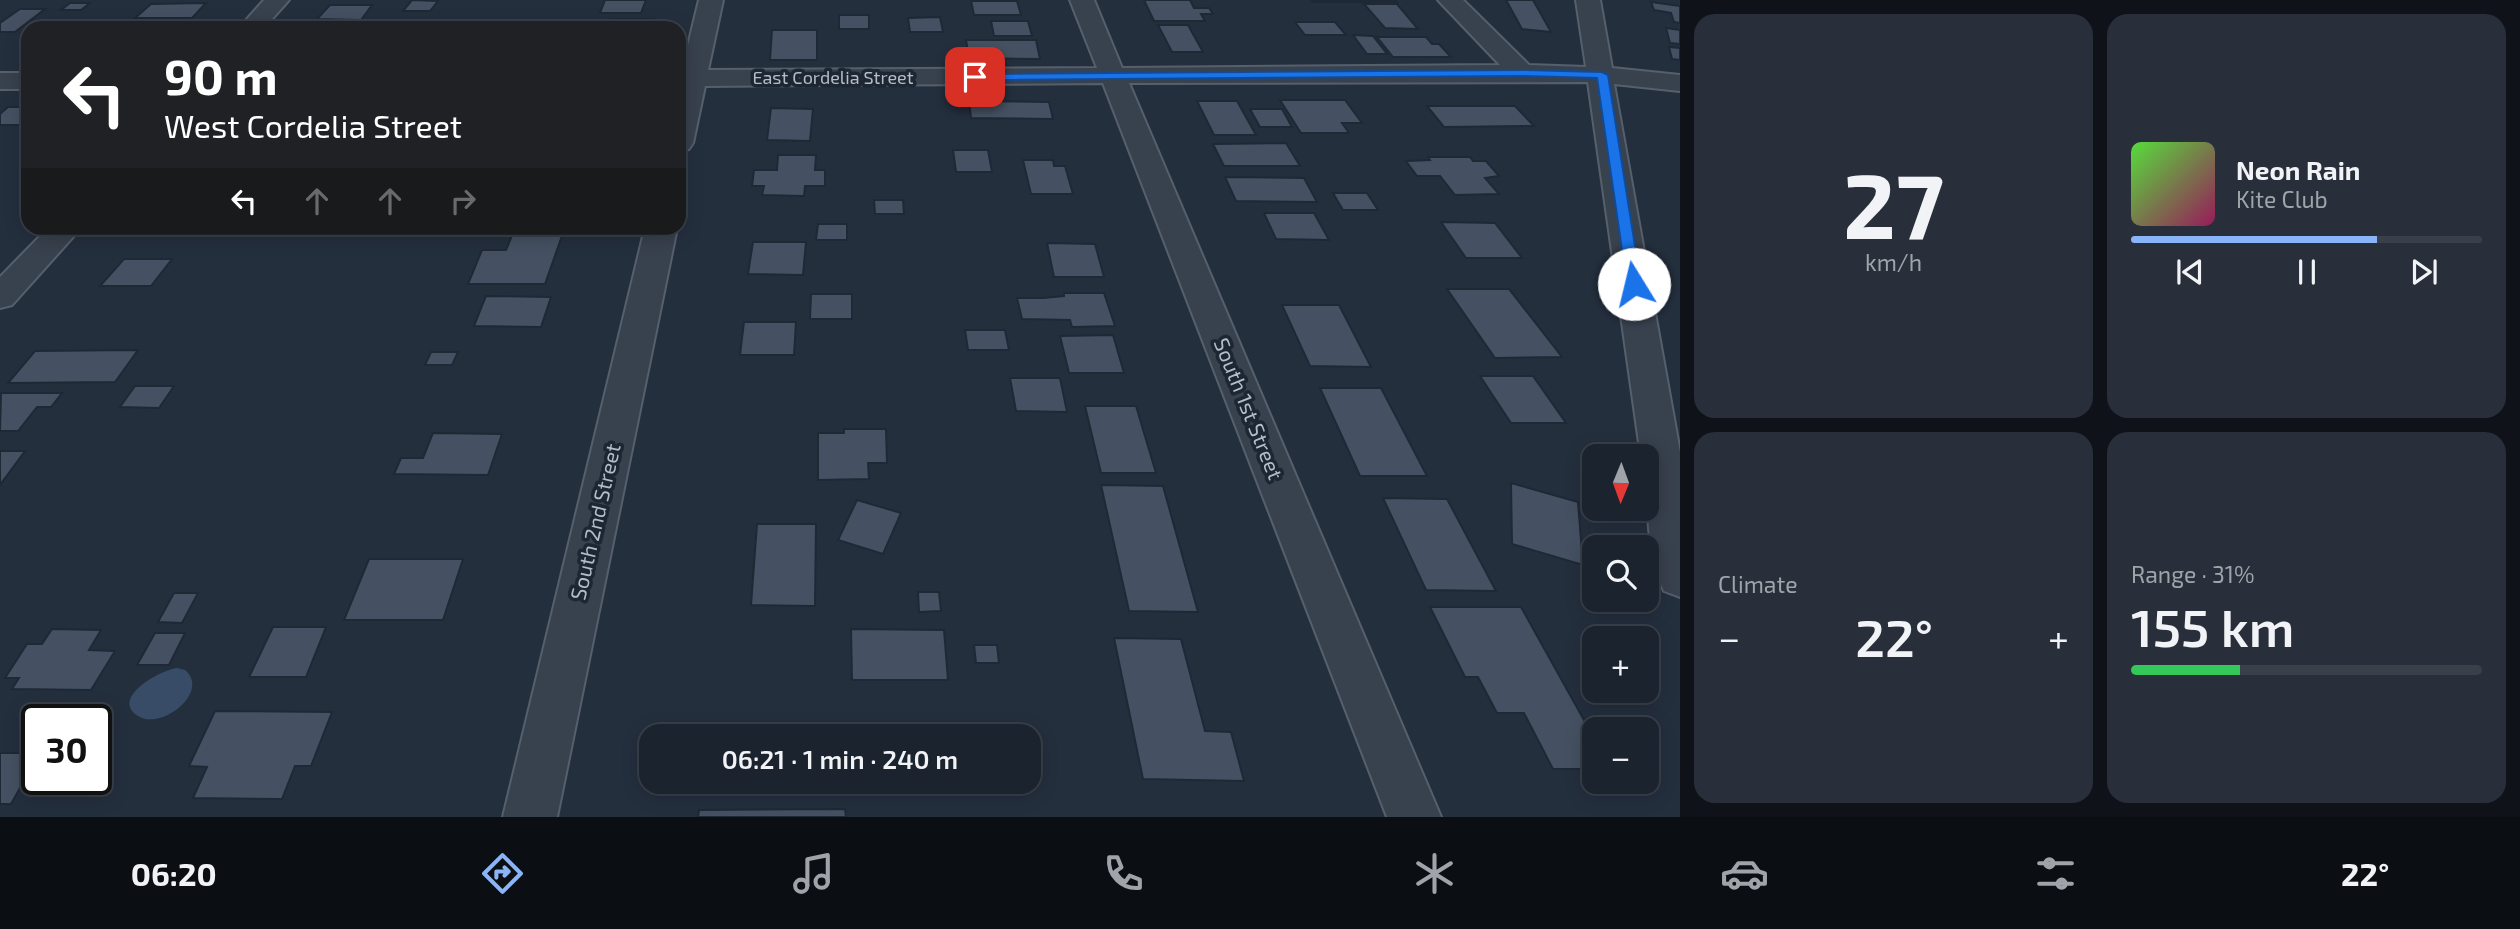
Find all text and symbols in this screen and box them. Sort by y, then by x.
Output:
text: 90 m [164,46,278,105]
pin [945,47,1005,107]
icon: left [49,49,140,140]
icon: arrive [956,58,994,96]
street label: East Cordelia Street [752,66,914,88]
text: West Cordelia Street [164,106,462,144]
text: 27 [1843,148,1944,257]
text: Neon Rain [2236,154,2360,185]
icon: left [225,182,263,220]
icon: ahead [298,182,336,220]
icon: ahead [371,182,409,220]
icon: right [444,182,482,220]
text: Kite Club [2236,185,2328,213]
position arrow [1597,247,1671,321]
text: km/h [1865,248,1922,276]
icon: previous [2171,253,2209,291]
icon: pause [2288,253,2326,291]
icon: next [2405,253,2443,291]
street label: South 1st Street [1210,334,1289,483]
street label: South 2nd Street [564,441,625,602]
north arrow [1582,444,1659,522]
map controls [1582,444,1659,794]
button: search [1582,535,1659,612]
text: Range · 31% [2131,560,2255,588]
text: Climate [1718,570,1798,598]
text: 155 km [2131,595,2295,657]
text: 22° [1855,605,1933,667]
text: − [1718,614,1740,660]
text: + [2048,614,2069,660]
button: + [1582,626,1659,703]
speed limit sign: 30 [21,704,112,795]
button: − [1582,717,1659,794]
text: 06:21 · 1 min · 240 m [722,743,958,774]
icon: directions [478,849,527,898]
icon: music [789,849,838,898]
icon: phone [1099,849,1148,898]
icon: climate [1410,849,1459,898]
icon: car [1720,849,1769,898]
icon: filters [2031,849,2080,898]
text: 06:20 [131,854,217,892]
text: 22° [2341,854,2389,892]

